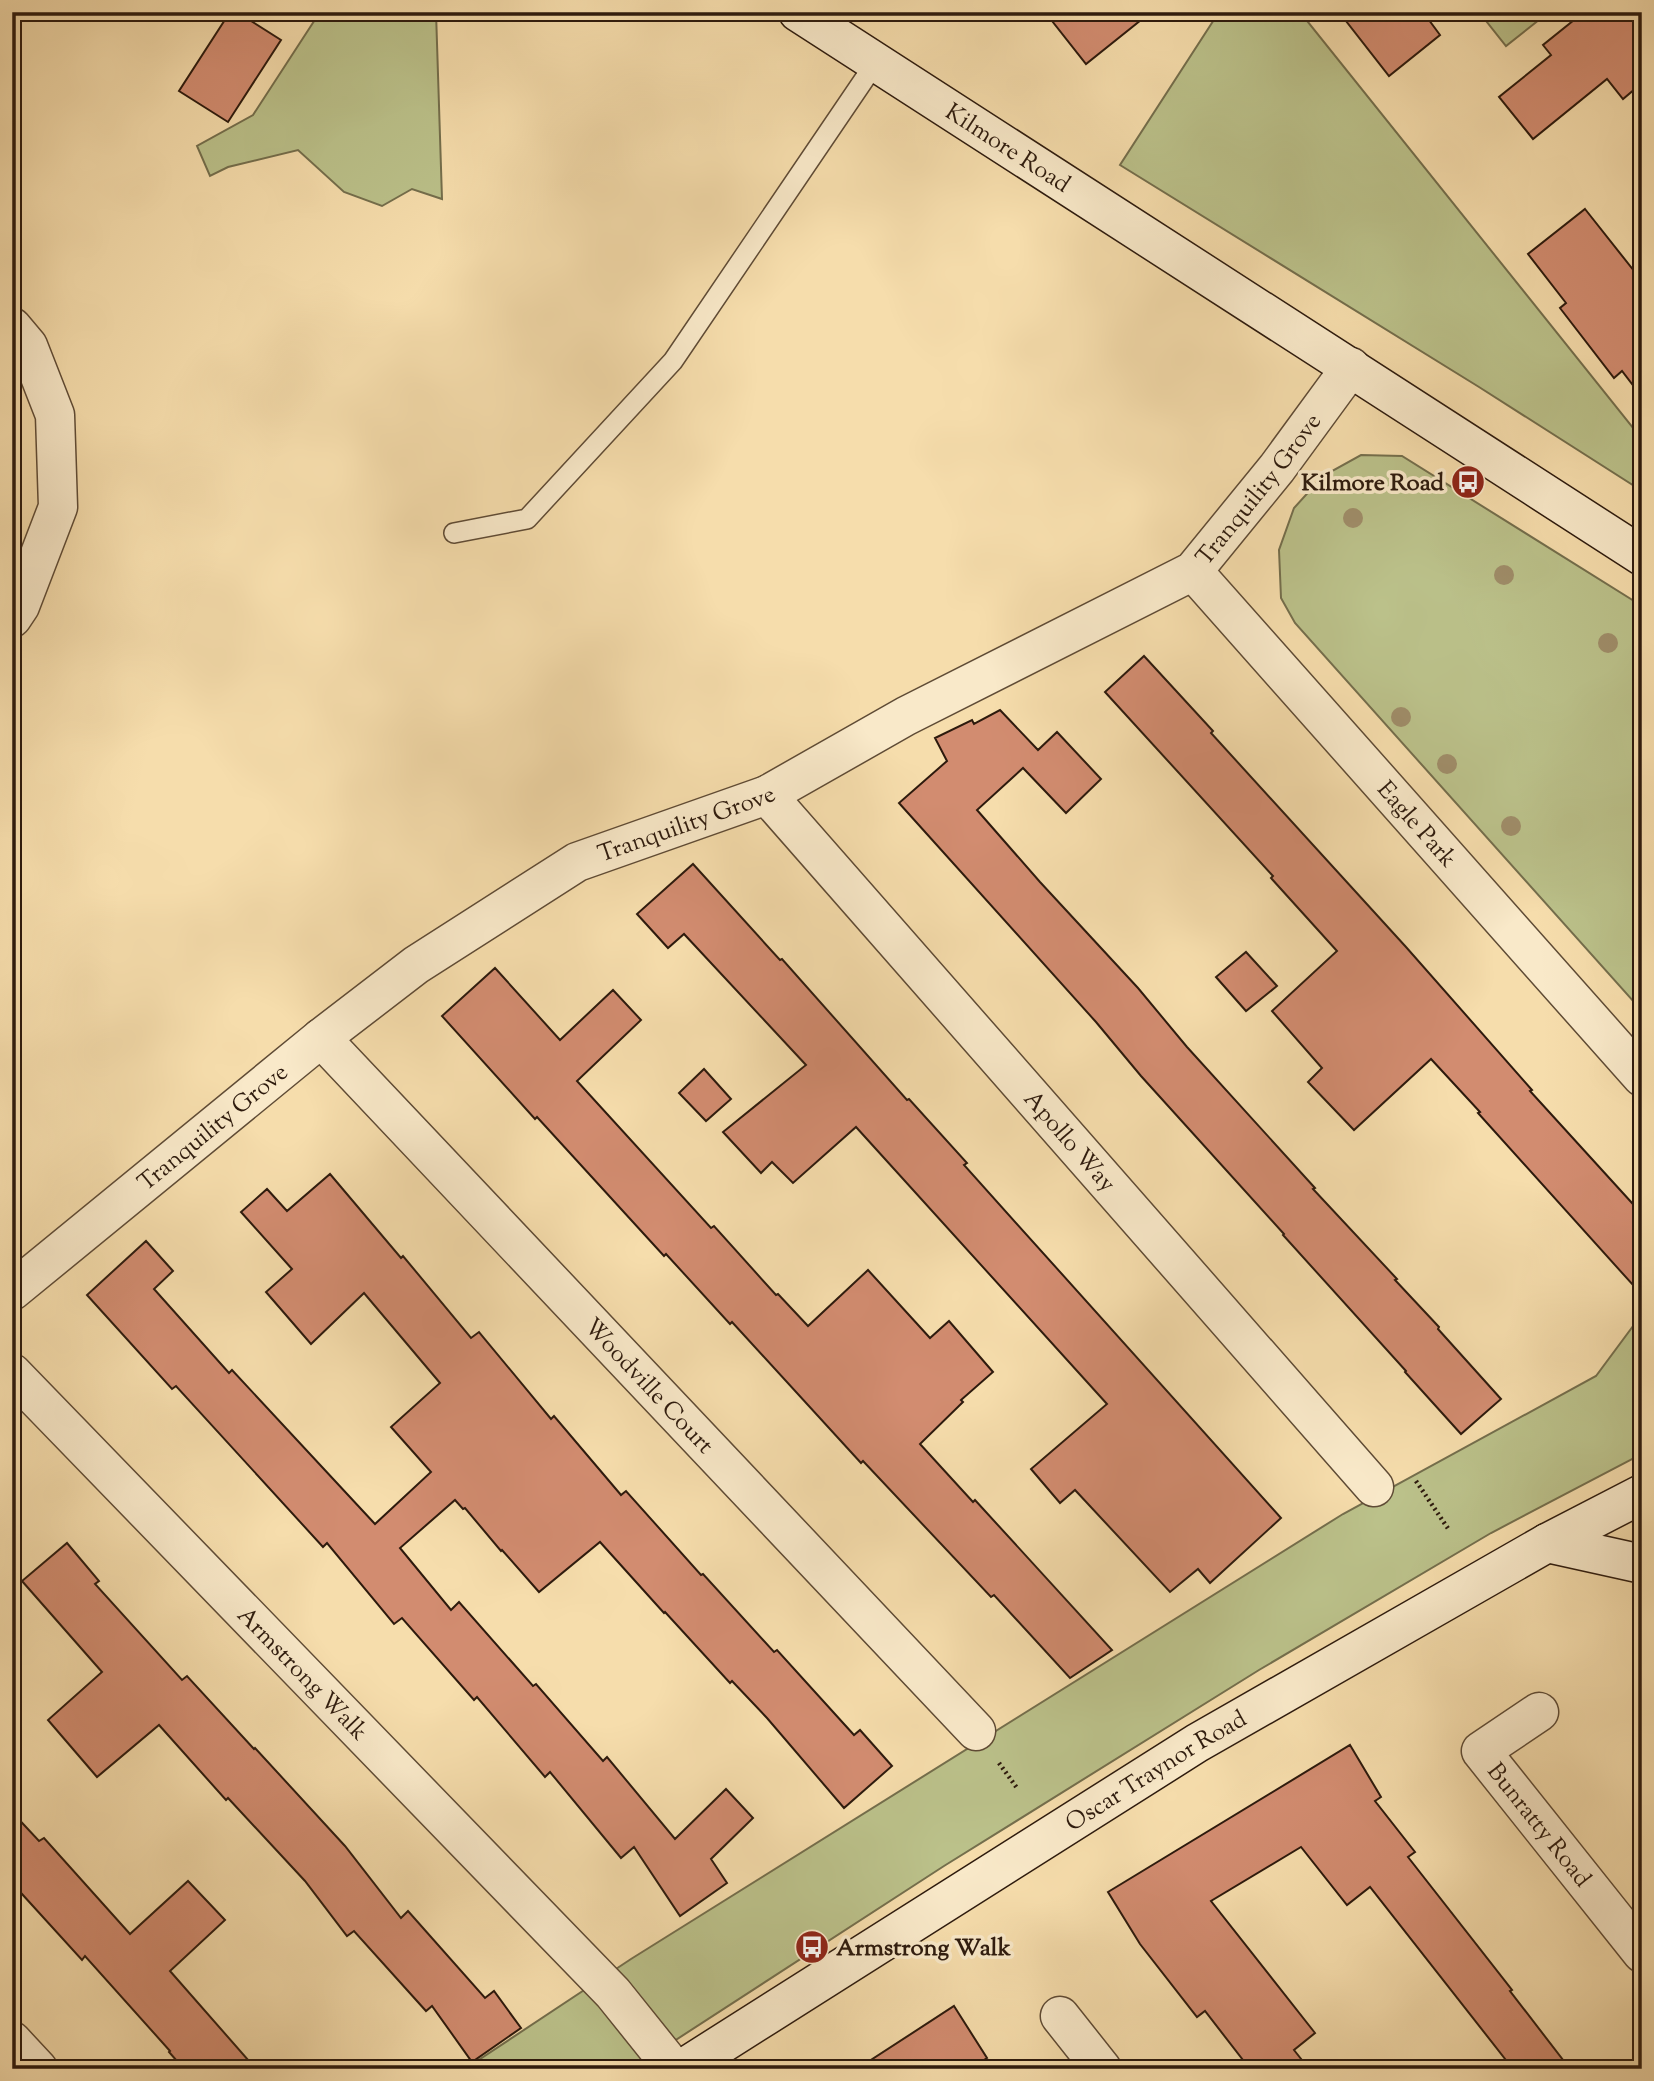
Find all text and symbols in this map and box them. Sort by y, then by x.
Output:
street label: Kilmore Road [938,96,1077,202]
street label: Tranquility Grove [1189,407,1331,574]
bus stop icon: Kilmore Road [1449,463,1487,501]
place label: Kilmore Road [1301,467,1444,501]
street label: Eagle Park [1368,774,1464,876]
street label: Tranquility Grove [594,779,782,872]
street label: Tranquility Grove [131,1057,296,1200]
street label: Apollo Way [1015,1084,1123,1200]
street label: Woodville Court [575,1311,721,1462]
street label: Armstrong Walk [228,1600,375,1749]
street label: Oscar Traynor Road [1060,1703,1254,1841]
street label: Bunratty Road [1478,1757,1598,1896]
bus stop icon: Armstrong Walk [793,1928,831,1966]
place label: Armstrong Walk [836,1932,1012,1966]

